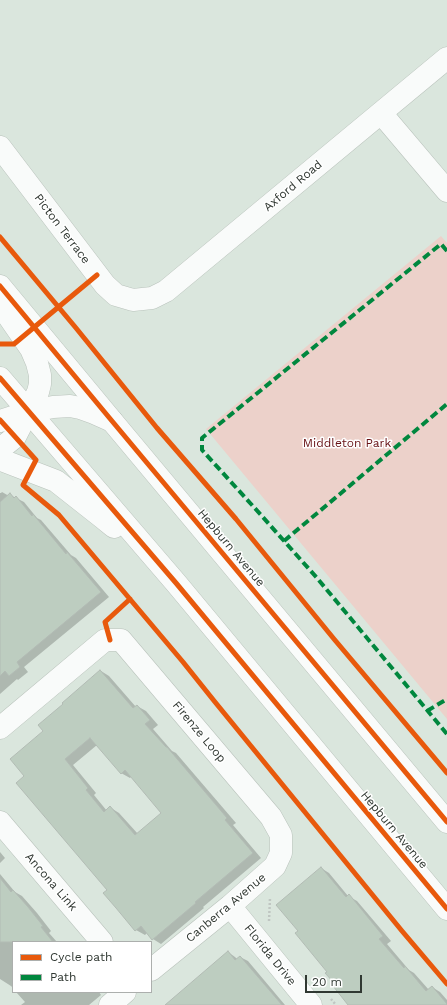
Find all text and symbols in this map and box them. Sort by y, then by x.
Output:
street label: Axford Road [261,157,325,215]
street label: Picton Terrace [31,191,93,267]
park label: Middleton Park [303,436,391,450]
street label: Hepburn Avenue [194,506,268,590]
street label: Firenze Loop [169,698,229,766]
street label: Hepburn Avenue [357,788,431,872]
street label: Ancona Link [22,850,80,914]
street label: Canberra Avenue [183,870,269,946]
street label: Florida Drive [241,922,299,988]
legend [12,941,152,993]
text: Cycle path [50,950,112,964]
scale bar [307,967,364,993]
text: Path [50,970,76,984]
text: 20 m [312,975,342,989]

